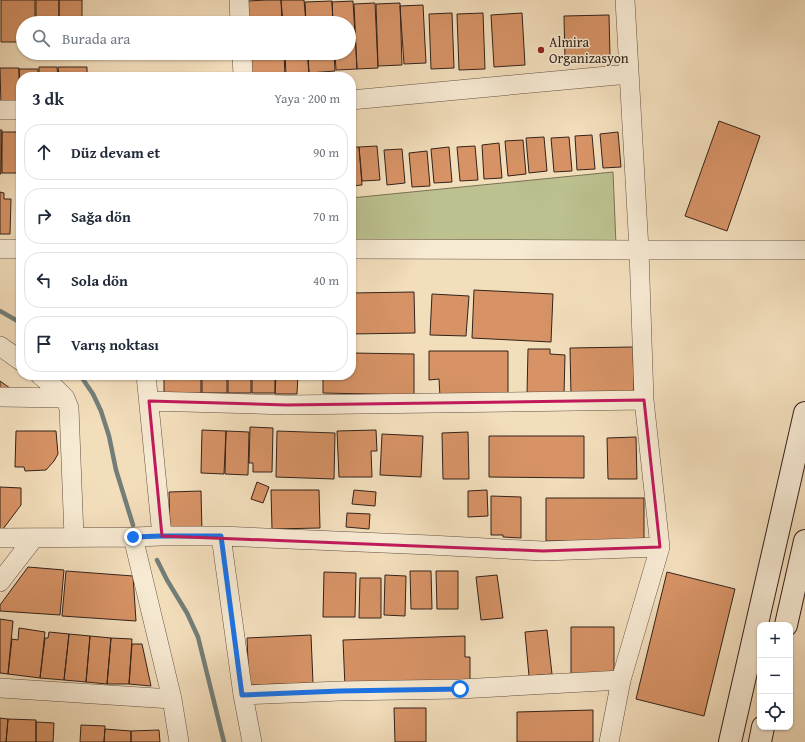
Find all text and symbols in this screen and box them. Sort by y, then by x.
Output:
search box [16,16,356,60]
icon: search [30,27,52,49]
text: Burada ara [62,28,130,49]
place label: Almira Organizasyon [549,32,629,68]
marker: Almira Organizasyon [536,45,546,55]
text: 3 dk [32,86,64,111]
text: Yaya · 200 m [274,89,340,108]
icon: ahead [33,141,55,163]
text: Düz devam et [71,142,160,163]
text: 90 m [313,143,339,162]
icon: right [33,205,55,227]
text: Sağa dön [71,206,131,227]
text: 70 m [313,207,339,226]
icon: left [33,269,55,291]
text: Sola dön [71,270,128,291]
text: 40 m [313,271,339,290]
icon: arrive [33,333,55,355]
text: Varış noktası [71,334,159,355]
route end [124,528,142,546]
map controls [757,622,793,730]
button: + [757,622,793,658]
button: − [757,658,793,694]
route start [451,680,469,698]
button: locate [757,694,793,730]

